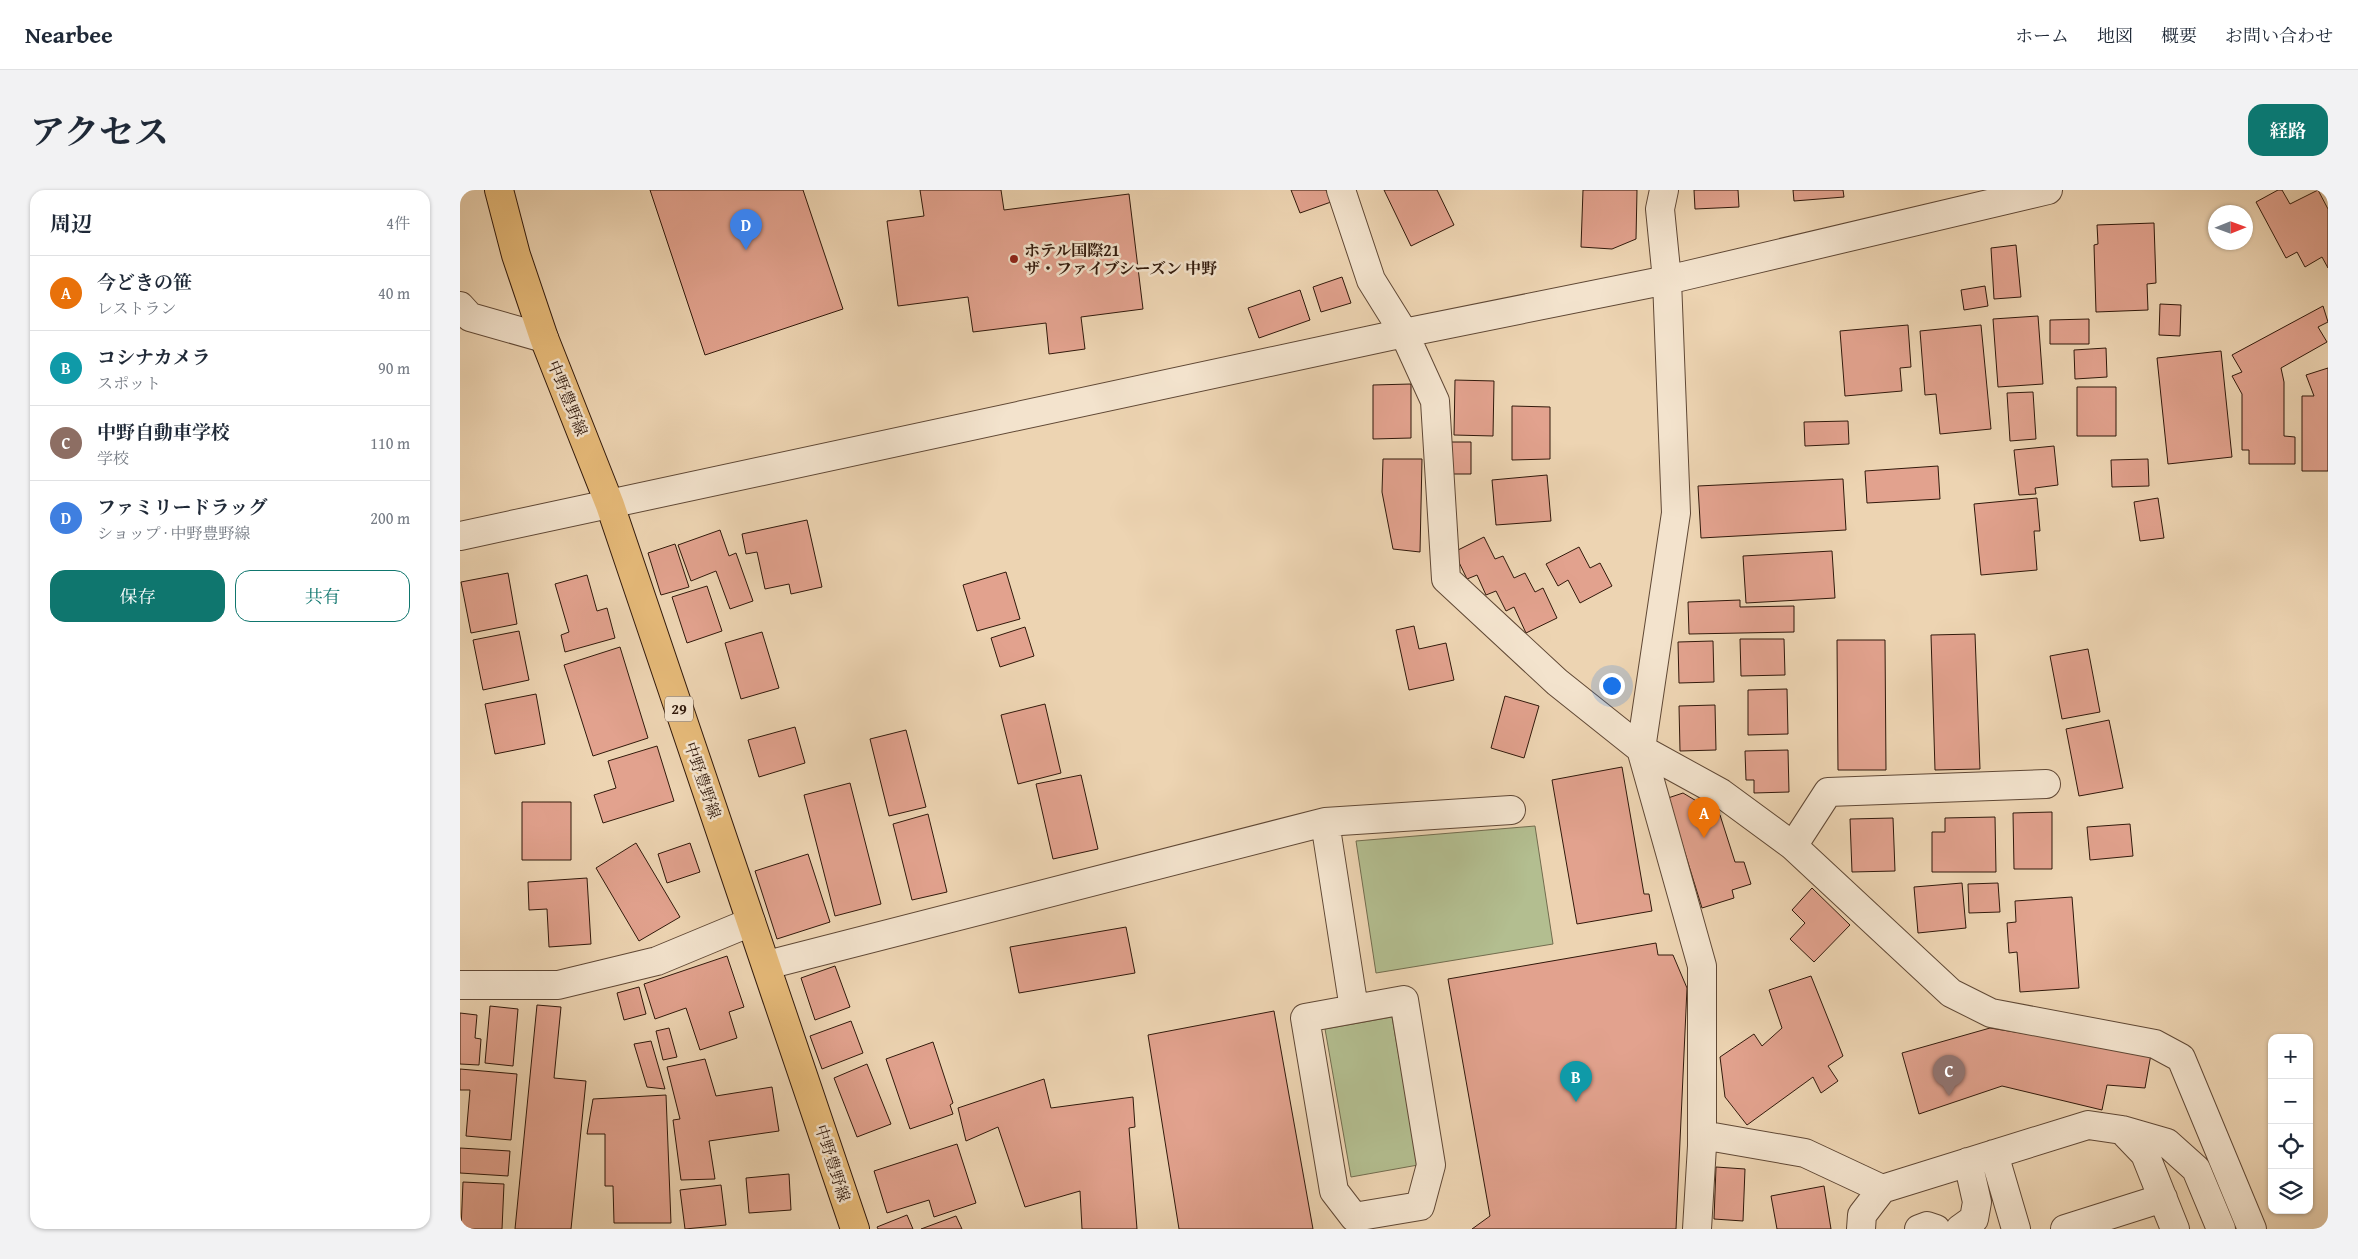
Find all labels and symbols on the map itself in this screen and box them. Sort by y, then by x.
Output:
north arrow [2208,205,2253,250]
pin: D [730,209,762,250]
place label: ホテル国際21 ザ・ファイブシーズン 中野 [1024,238,1217,280]
marker: ホテル国際21 ザ・ファイブシーズン 中野 [1008,253,1020,265]
street label: 中野豊野線 [542,356,594,440]
your location [1599,673,1625,699]
road number: 29 [665,696,693,722]
street label: 中野豊野線 [679,738,727,822]
pin: A [1688,797,1720,838]
pin: C [1933,1055,1965,1096]
pin: B [1560,1061,1592,1102]
street label: 中野豊野線 [809,1121,857,1205]

